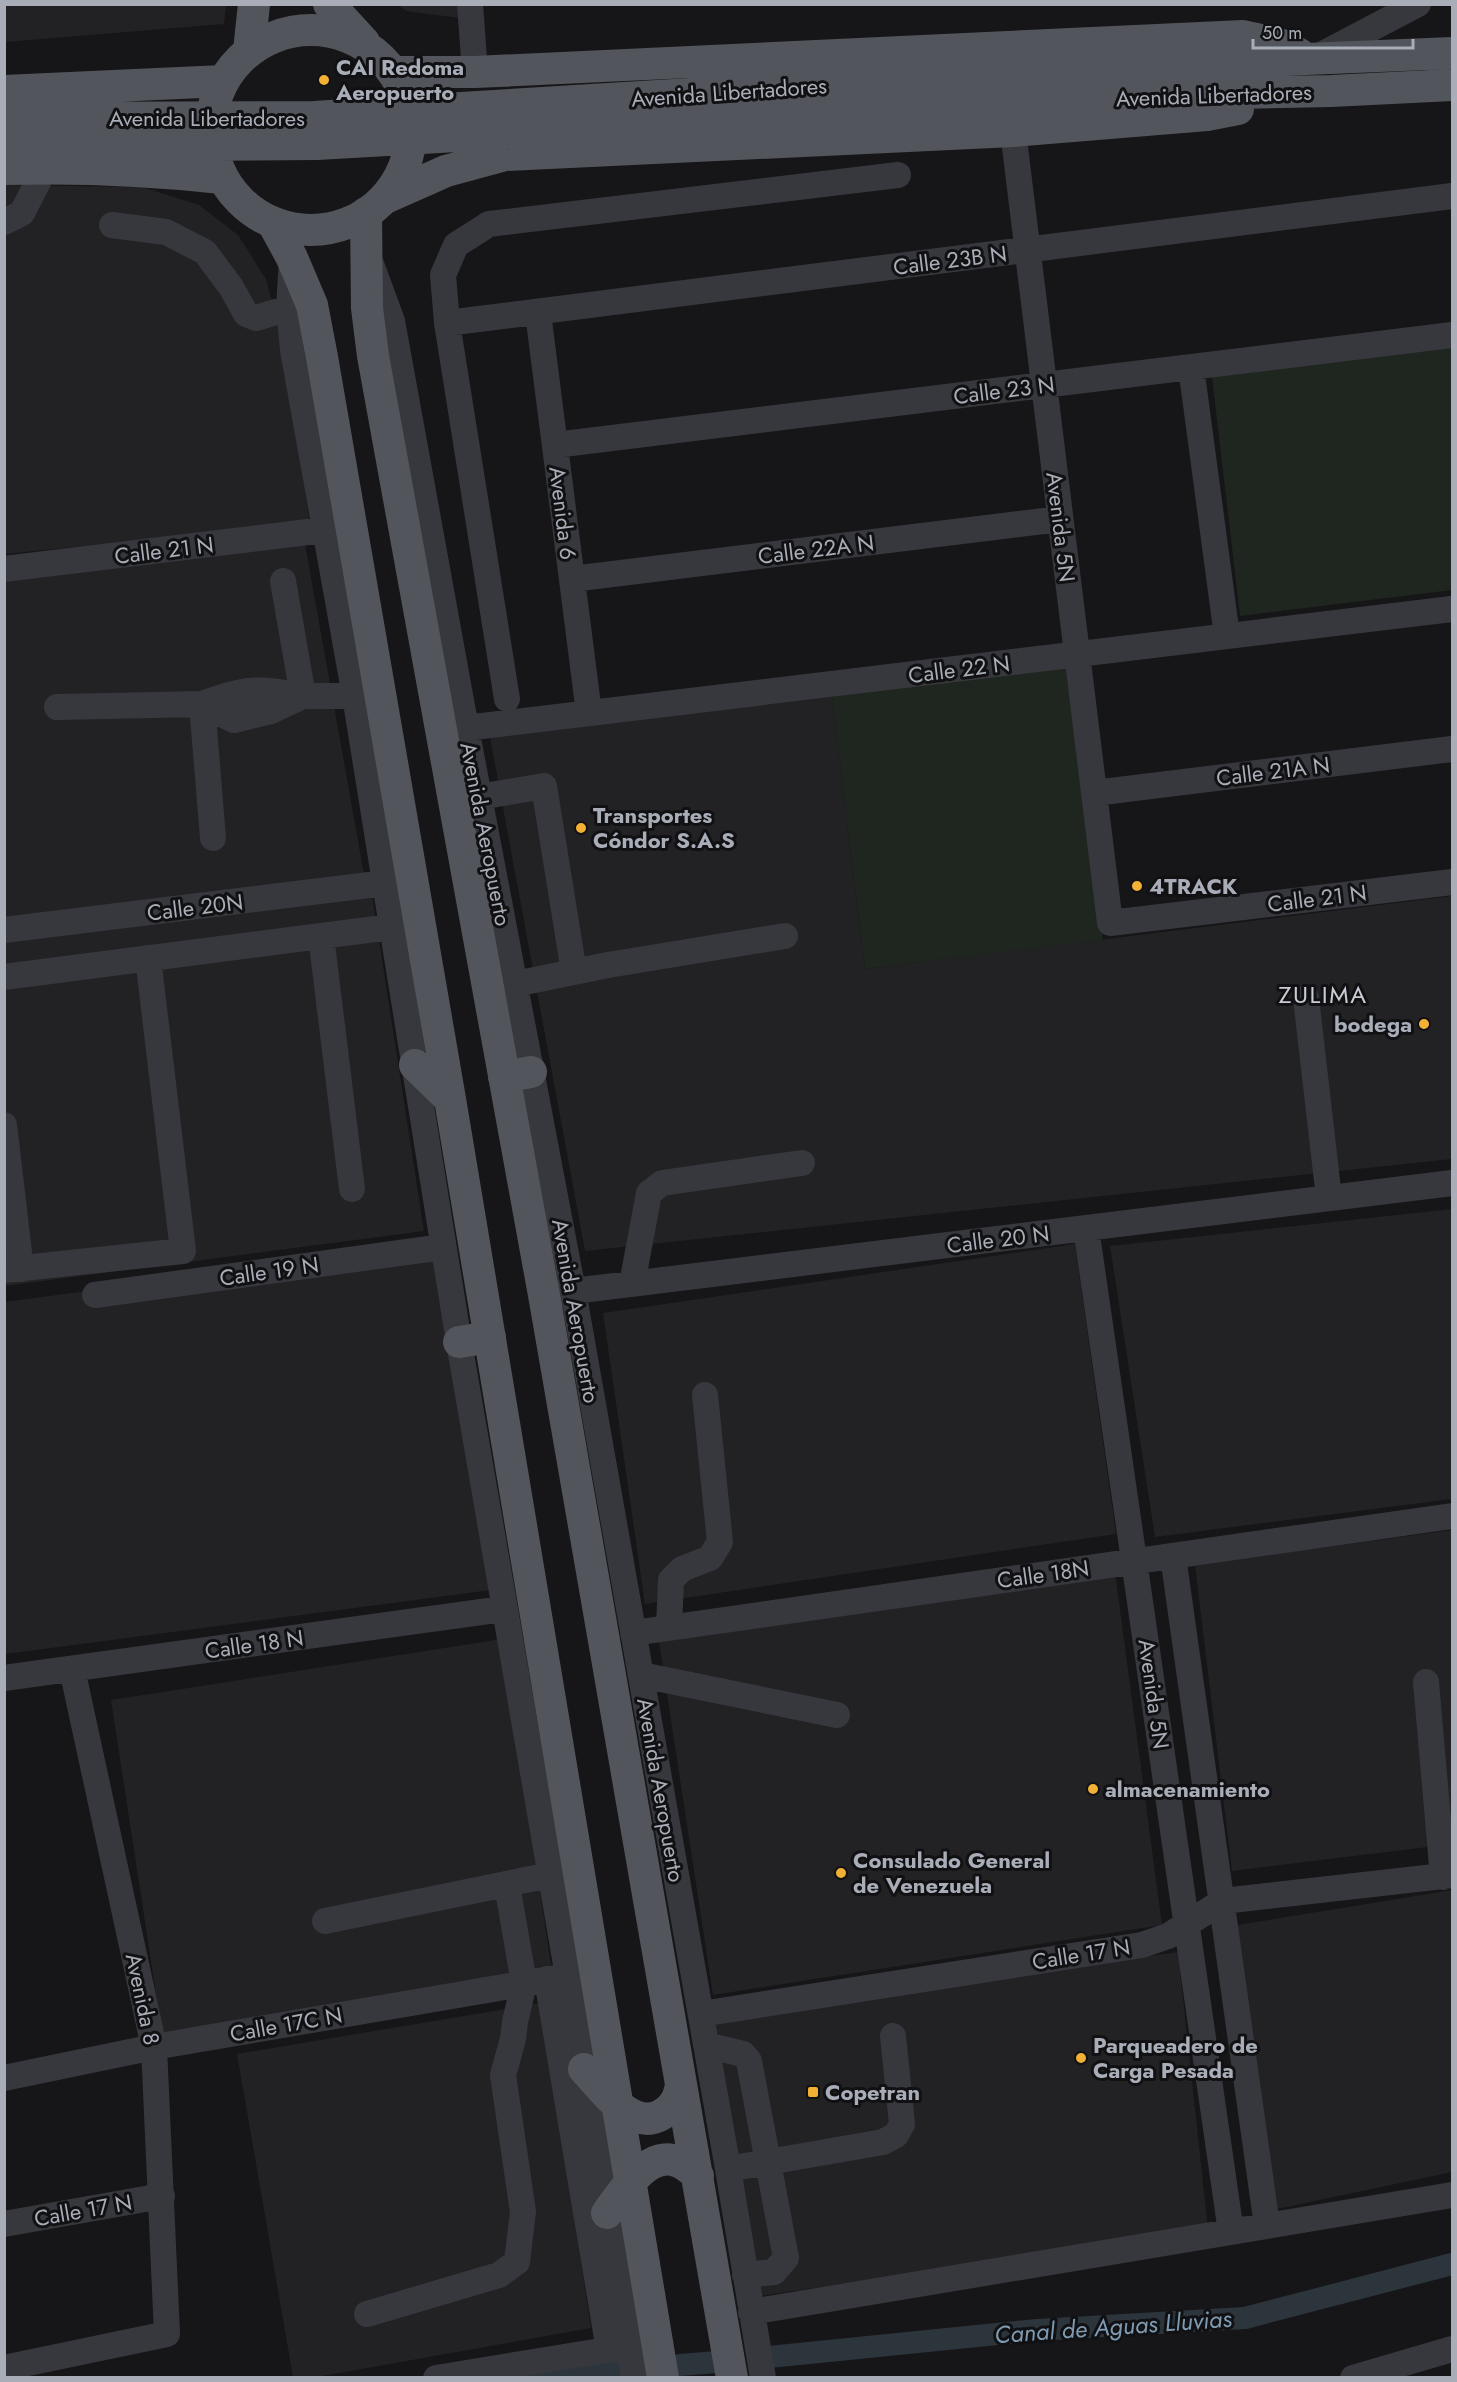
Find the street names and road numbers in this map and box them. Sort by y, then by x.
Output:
street label: Avenida Libertadores [630,69,828,115]
street label: Avenida Libertadores [1116,76,1313,114]
street label: Avenida Libertadores [109,102,305,134]
street label: Calle 23B N [891,237,1009,283]
street label: Calle 23 N [951,368,1057,412]
street label: Avenida 6 [541,465,585,561]
street label: Avenida 5N [1038,470,1084,584]
street label: Calle 22A N [756,526,876,572]
street label: Calle 21 N [113,528,215,572]
street label: Calle 22 N [906,647,1012,691]
street label: Avenida Aeropuerto [453,739,519,929]
street label: Calle 21A N [1214,748,1332,794]
street label: Calle 21 N [1266,876,1368,920]
street label: Calle 20N [145,885,245,929]
street label: Avenida Aeropuerto [544,1216,608,1406]
street label: Calle 20 N [945,1217,1051,1261]
street label: Calle 19 N [217,1248,321,1294]
street label: Calle 18N [995,1552,1091,1596]
street label: Calle 18 N [203,1621,305,1667]
street label: Avenida 5N [1130,1637,1178,1751]
street label: Avenida Aeropuerto [629,1695,693,1885]
street label: Calle 17 N [1030,1930,1132,1978]
street label: Avenida 8 [118,1950,168,2048]
street label: Calle 17C N [227,1998,345,2050]
street label: Calle 17 N [32,2186,134,2234]

